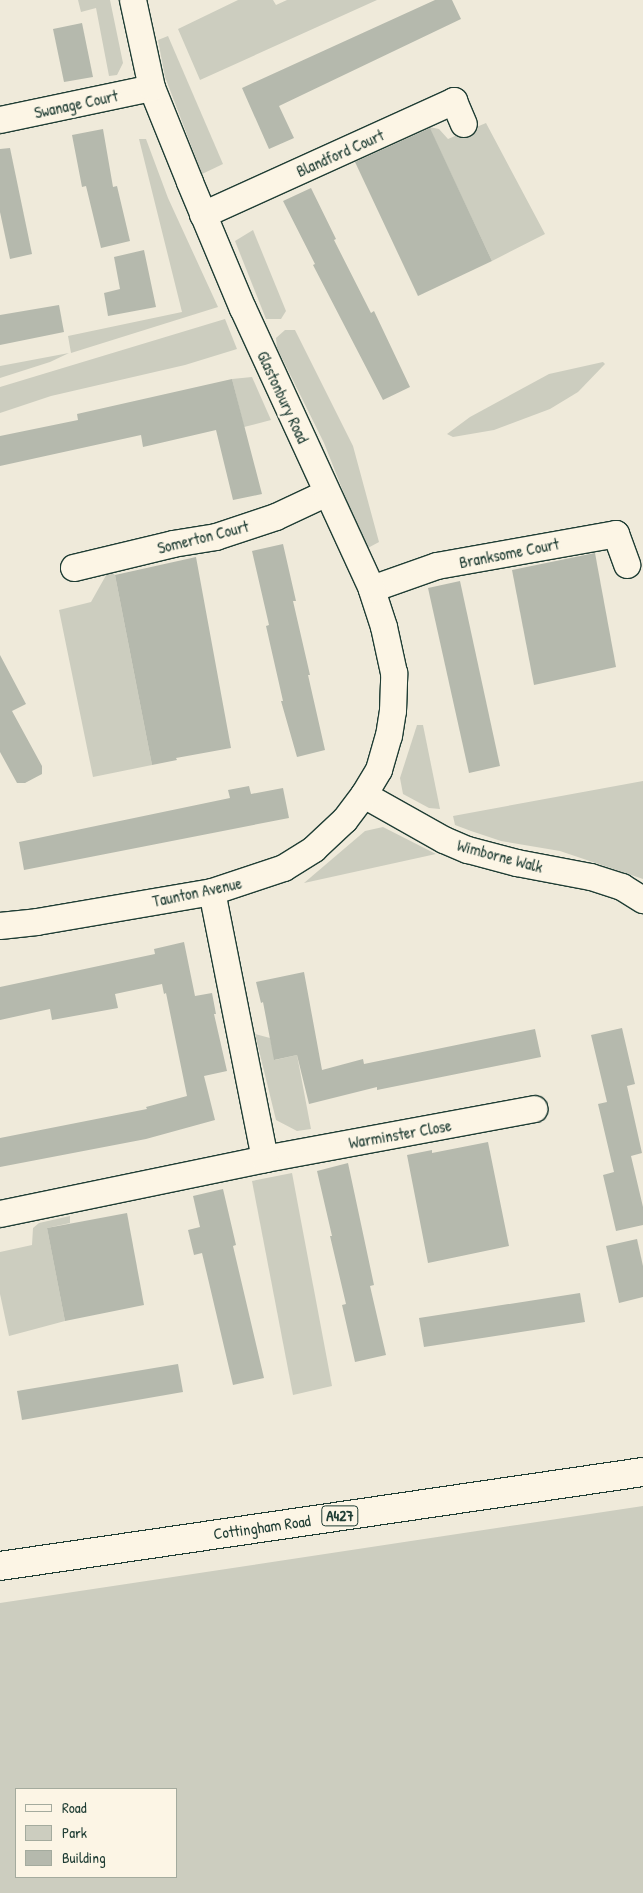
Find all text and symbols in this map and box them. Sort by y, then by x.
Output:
street label: Swanage Court [32,86,120,122]
street label: Blandford Court [293,125,387,181]
street label: Glastonbury Road [253,348,313,446]
street label: Somerton Court [155,516,251,558]
street label: Branksome Court [457,534,561,572]
street label: Wimborne Walk [455,835,545,877]
street label: Taunton Avenue [151,873,243,911]
street label: Warminster Close [347,1116,453,1152]
road number: A427 [321,1504,359,1528]
street label: Cottingham Road [212,1511,312,1543]
legend [15,1788,178,1878]
text: Road [62,1797,87,1818]
text: Park [62,1822,87,1843]
text: Building [62,1847,106,1868]

